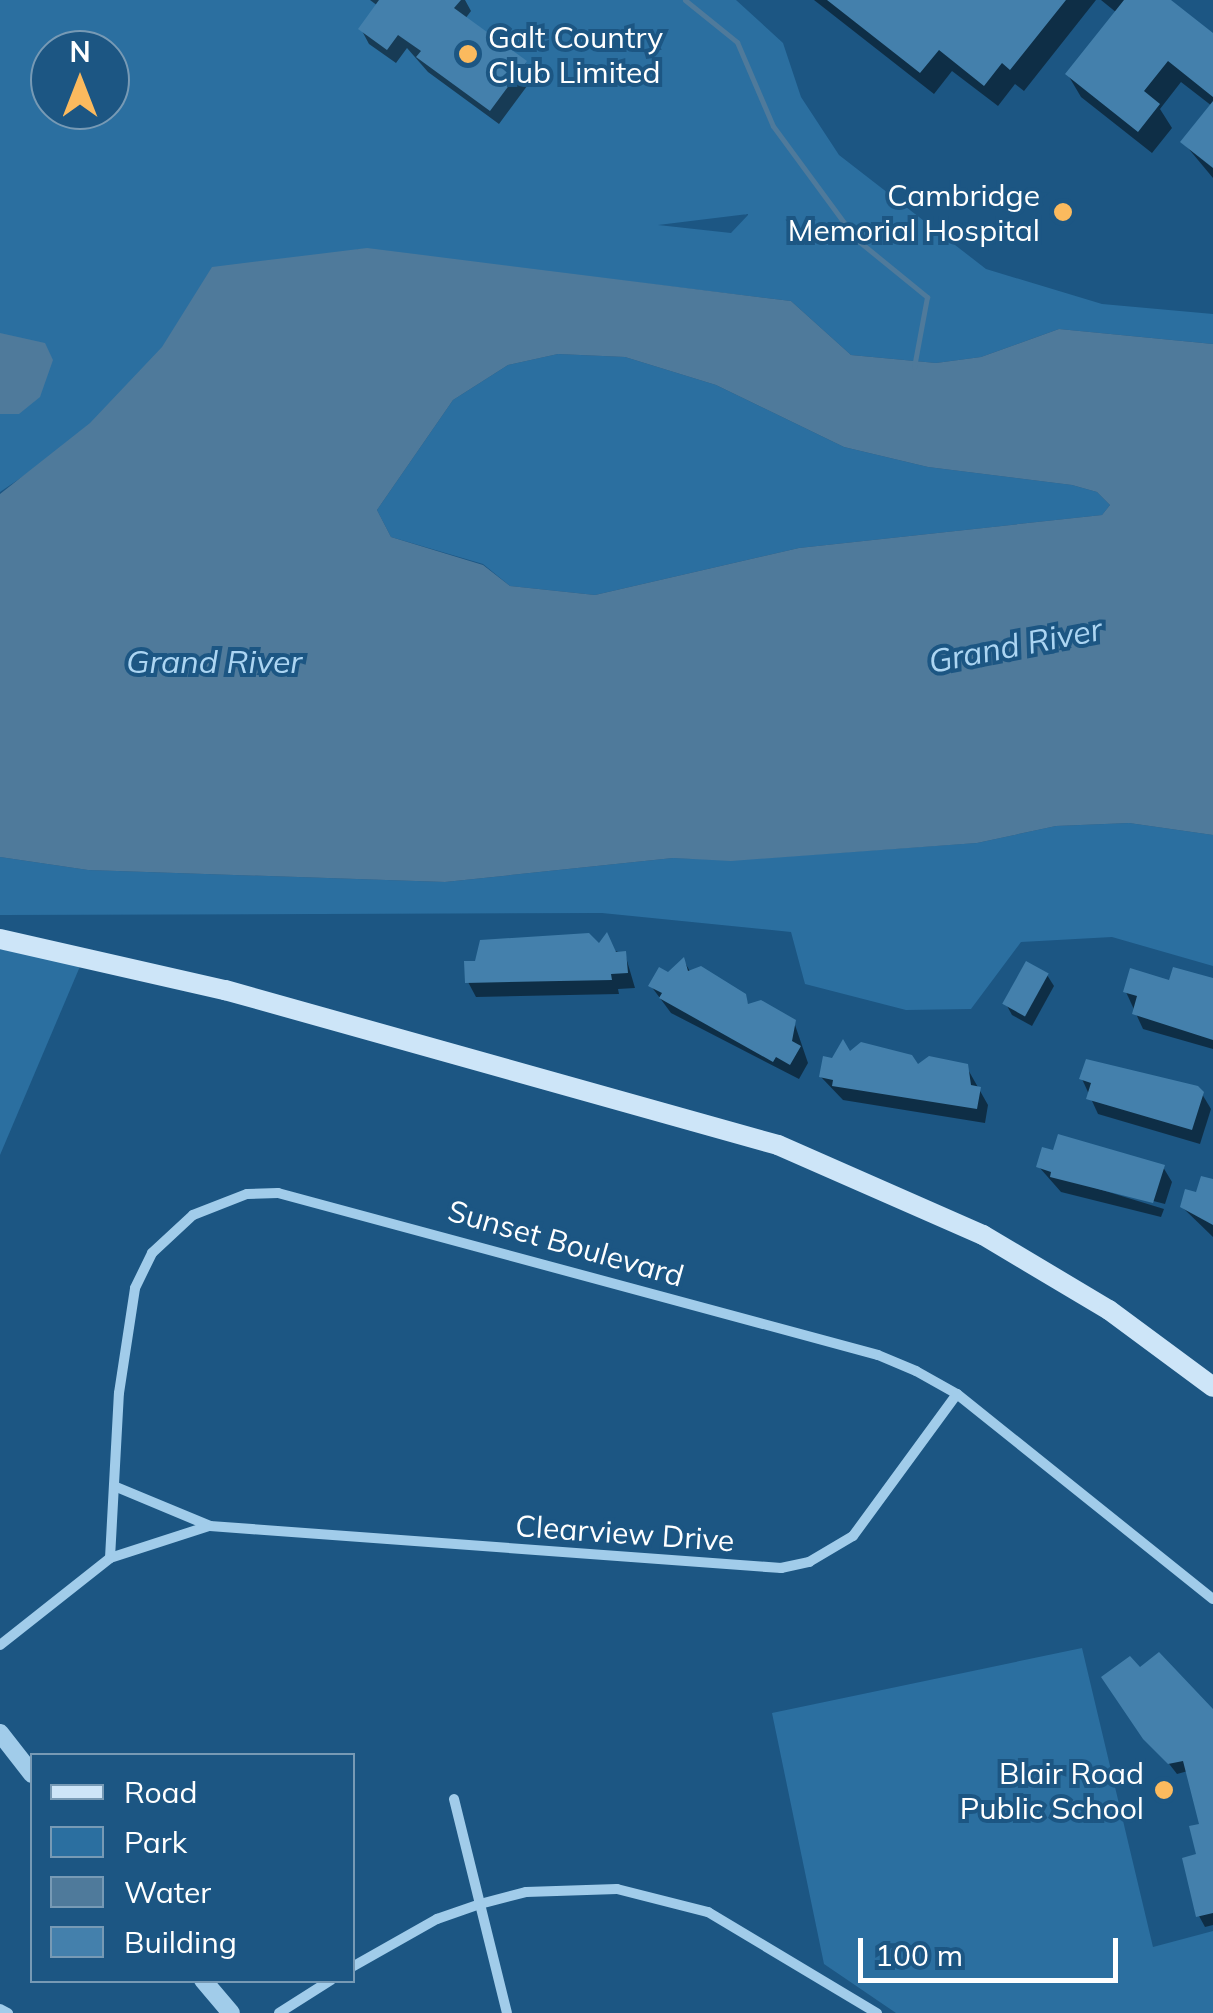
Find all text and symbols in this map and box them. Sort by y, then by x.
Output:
place label: Galt Country Club Limited [488,19,663,90]
north arrow [30,30,130,130]
text: N [69,34,91,69]
marker: Galt Country Club Limited [457,43,479,65]
place label: Cambridge Memorial Hospital [788,177,1040,248]
marker: Cambridge Memorial Hospital [1050,199,1076,225]
water label: Grand River [925,609,1105,681]
water label: Grand River [126,642,302,680]
street label: Sunset Boulevard [444,1192,688,1294]
street label: Clearview Drive [514,1507,736,1559]
legend [30,1753,355,1983]
place label: Blair Road Public School [960,1755,1144,1826]
text: Road [124,1773,198,1811]
marker: Blair Road Public School [1153,1779,1175,1801]
text: Park [124,1823,187,1861]
text: Water [124,1873,211,1911]
scale bar [863,1918,1123,1980]
text: Building [124,1923,237,1961]
text: 100 m [875,1936,963,1974]

